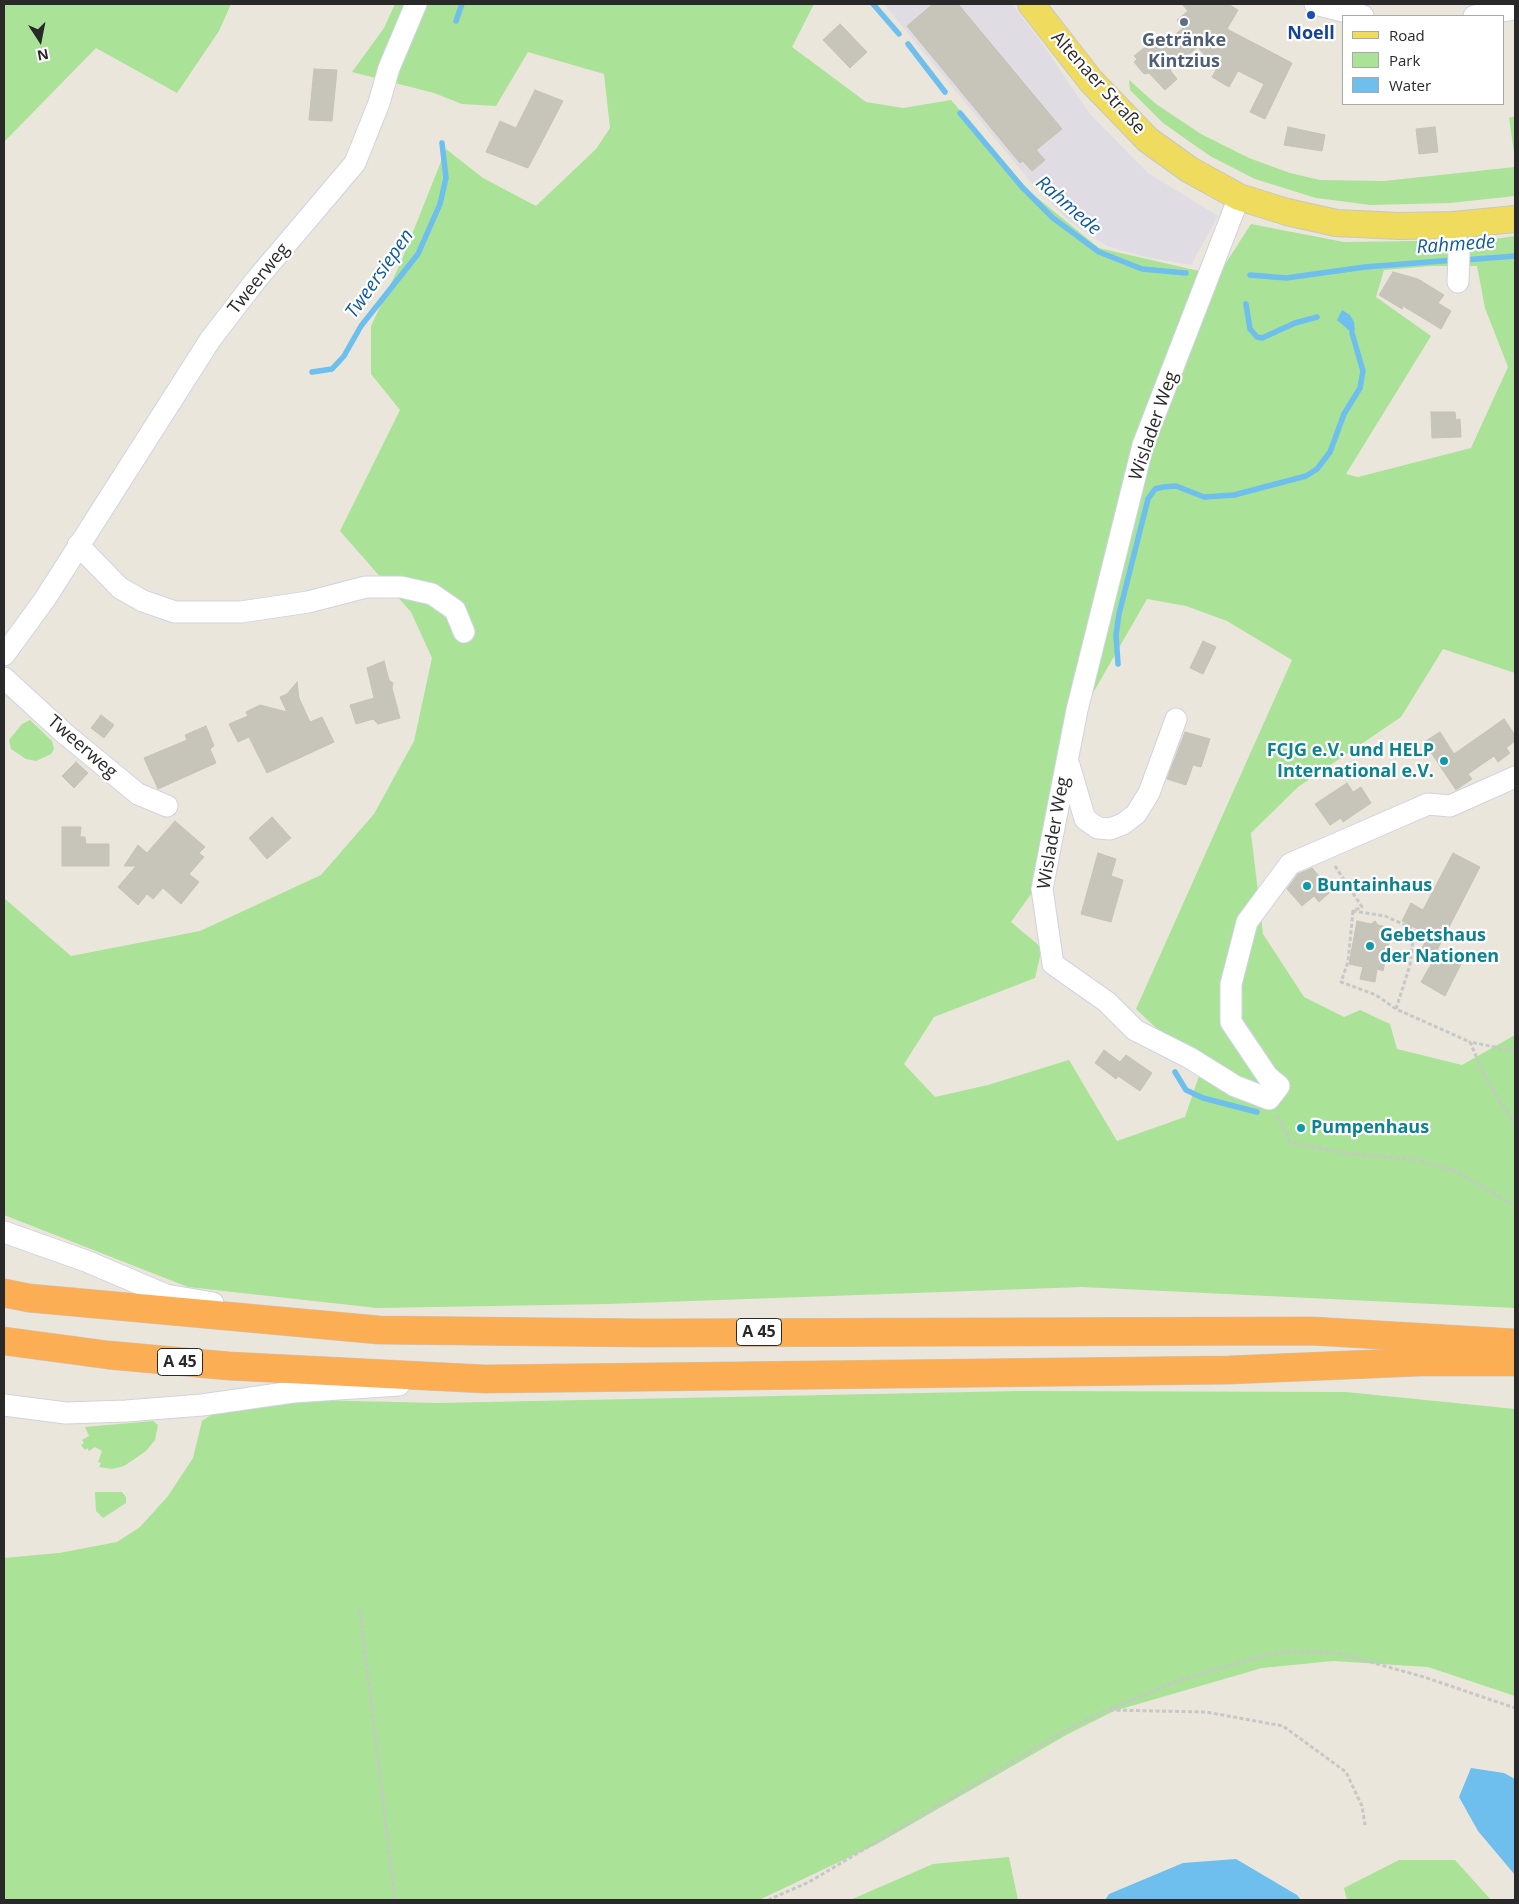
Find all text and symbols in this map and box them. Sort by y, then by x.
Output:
marker: Noell [1305,9,1317,21]
north arrow [15,15,65,65]
legend [1342,15,1504,105]
marker: Getränke Kintzius [1178,16,1190,28]
place label: Noell [1287,23,1335,45]
text: Road [1389,25,1425,45]
street label: Altenaer Straße [1046,27,1150,139]
place label: Getränke Kintzius [1142,30,1226,72]
text: N [36,45,50,66]
text: Park [1389,50,1420,70]
text: Water [1389,75,1431,95]
water label: Rahmede [1031,171,1105,241]
water label: Tweersiepen [341,225,419,323]
water label: Rahmede [1416,231,1496,259]
street label: Tweerweg [224,239,294,319]
street label: Wislader Weg [1125,369,1183,483]
street label: Tweerweg [43,711,121,783]
place label: FCJG e.V. und HELP International e.V. [1267,740,1434,782]
marker: FCJG e.V. und HELP International e.V. [1438,755,1450,767]
street label: Wislader Weg [1033,775,1075,891]
place label: Buntainhaus [1317,875,1432,897]
marker: Buntainhaus [1301,880,1313,892]
place label: Gebetshaus der Nationen [1380,925,1499,968]
marker: Gebetshaus der Nationen [1364,940,1376,952]
place label: Pumpenhaus [1311,1117,1429,1139]
marker: Pumpenhaus [1295,1122,1307,1134]
road number: A 45 [736,1318,782,1345]
road number: A 45 [158,1348,202,1375]

